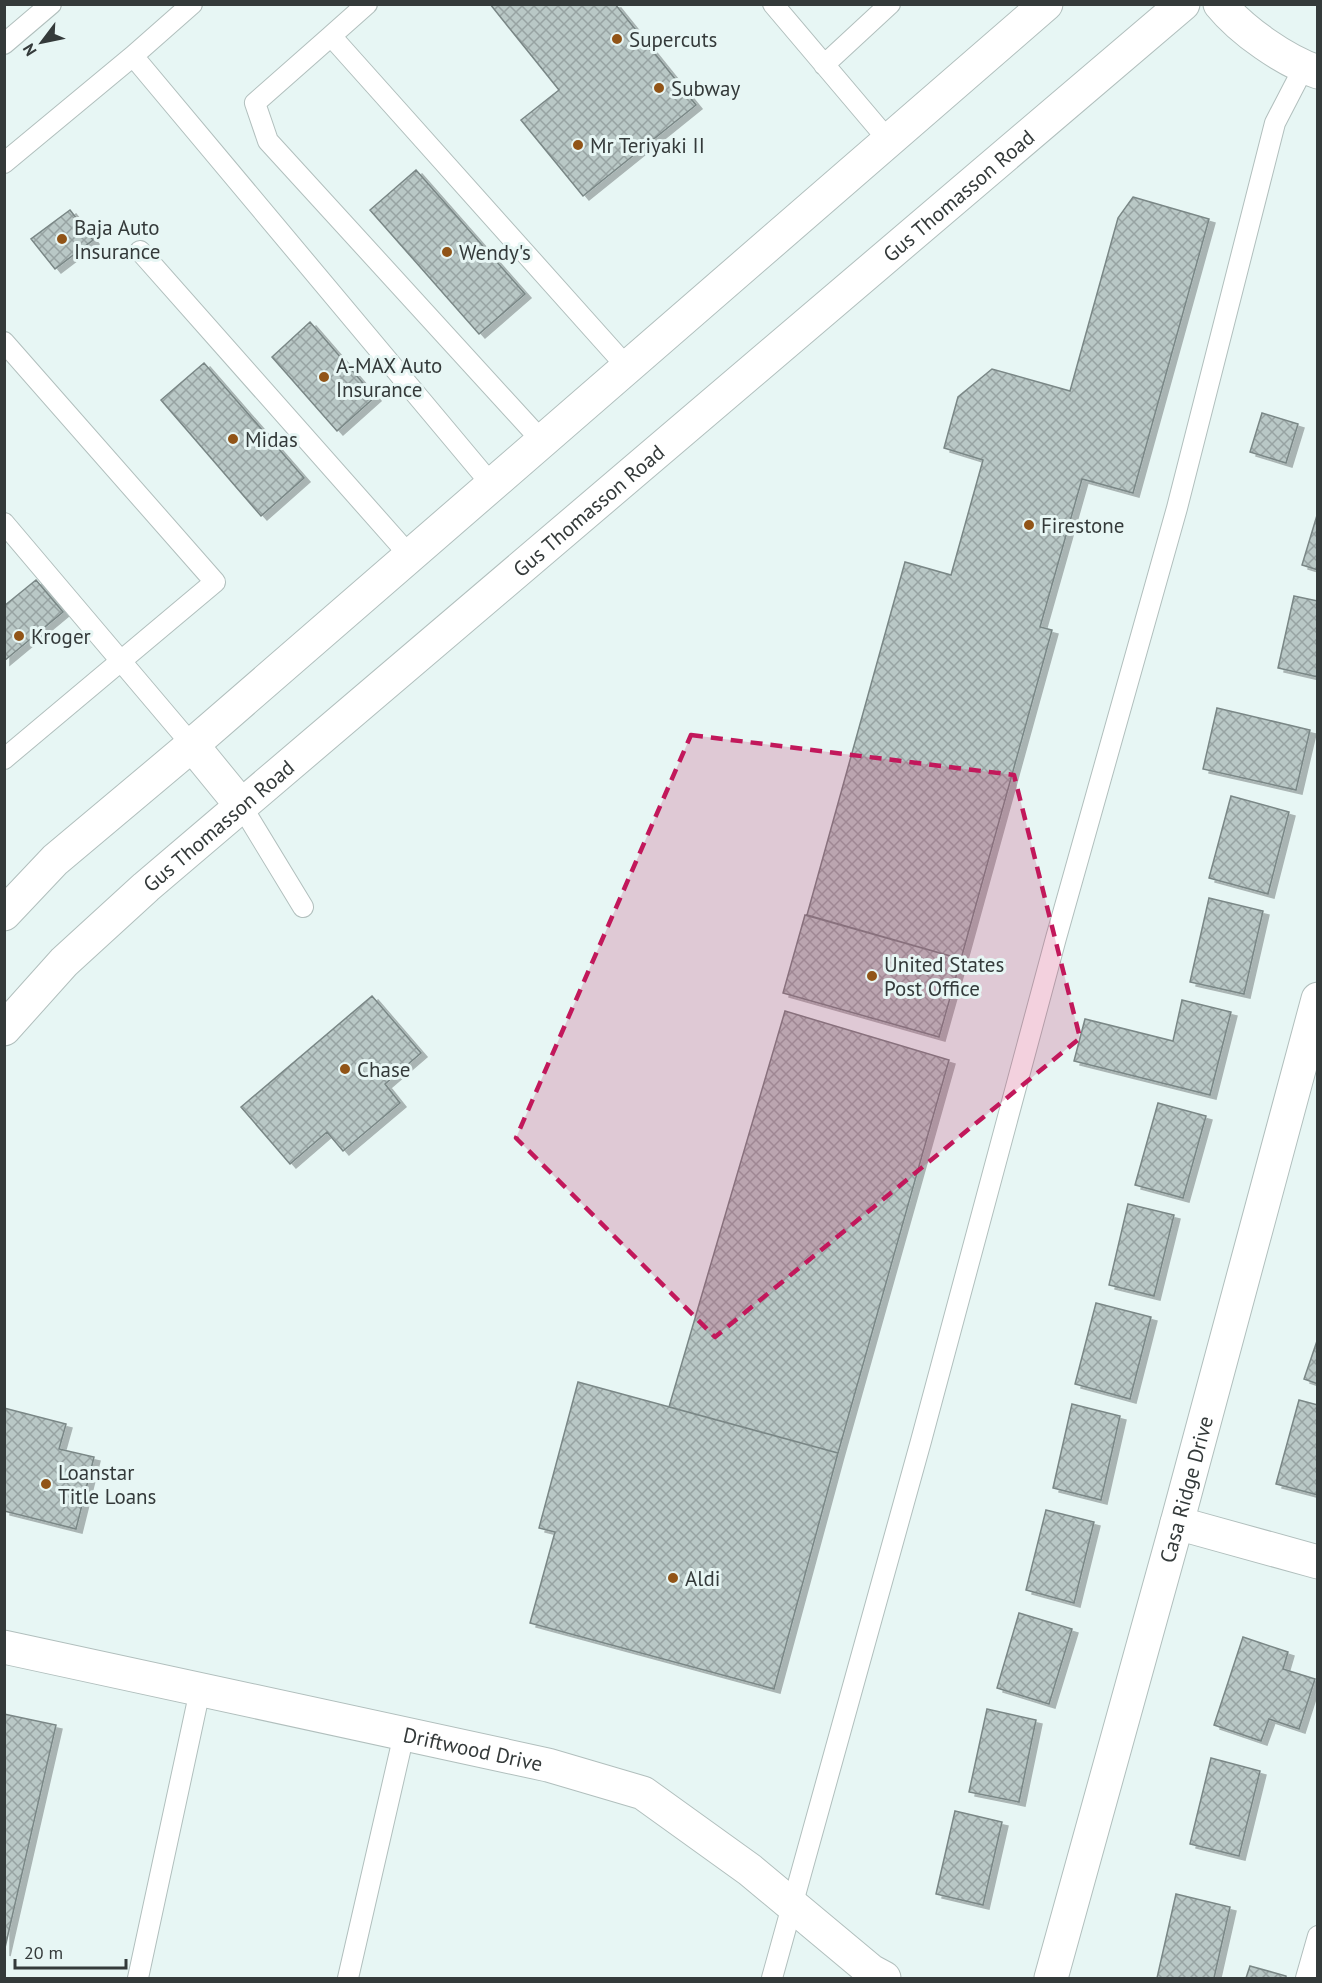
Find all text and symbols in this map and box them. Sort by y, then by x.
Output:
north arrow [12,12,72,72]
place label: Supercuts [629,26,717,53]
marker: Supercuts [610,32,624,46]
text: N [18,40,41,60]
place label: Subway [671,75,740,102]
marker: Subway [652,81,666,95]
street label: Gus Thomasson Road [877,123,1040,267]
place label: Mr Teriyaki II [590,132,705,159]
marker: Mr Teriyaki II [571,138,585,152]
place label: Baja Auto Insurance [74,214,160,265]
marker: Baja Auto Insurance [55,232,69,246]
place label: Wendy's [459,239,531,266]
marker: Wendy's [440,245,454,259]
place label: A-MAX Auto Insurance [336,352,442,403]
marker: A-MAX Auto Insurance [317,370,331,384]
place label: Midas [245,426,298,453]
marker: Midas [226,432,240,446]
street label: Gus Thomasson Road [507,438,670,582]
place label: Firestone [1041,512,1124,539]
marker: Firestone [1022,518,1036,532]
place label: Kroger [31,623,91,650]
marker: Kroger [12,629,26,643]
street label: Gus Thomasson Road [137,753,300,897]
place label: United States Post Office [884,951,1004,1002]
marker: United States Post Office [865,969,879,983]
place label: Chase [357,1056,410,1083]
marker: Chase [338,1062,352,1076]
street label: Casa Ridge Drive [1153,1413,1219,1566]
place label: Loanstar Title Loans [58,1459,156,1510]
marker: Loanstar Title Loans [39,1477,53,1491]
place label: Aldi [685,1565,720,1592]
marker: Aldi [666,1571,680,1585]
street label: Driftwood Drive [401,1721,545,1777]
scale bar [15,1932,126,1970]
text: 20 m [24,1941,63,1964]

